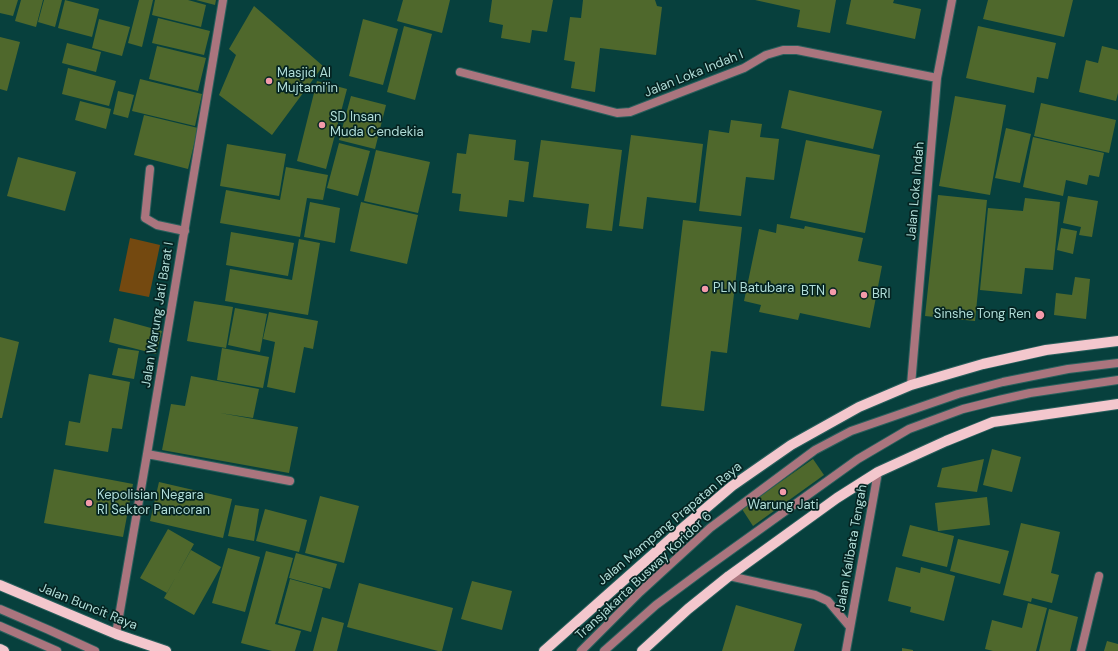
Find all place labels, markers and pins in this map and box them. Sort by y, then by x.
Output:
place label: Masjid Al Mujtami'in [277,66,338,97]
marker: Masjid Al Mujtami'in [264,76,274,86]
place label: SD Insan Muda Cendekia [330,110,424,141]
marker: SD Insan Muda Cendekia [317,120,327,130]
place label: PLN Batubara [713,281,794,297]
marker: PLN Batubara [700,284,710,294]
place label: BTN [801,284,825,300]
marker: BTN [828,287,838,297]
place label: BRI [872,287,891,303]
marker: BRI [859,290,869,300]
place label: Sinshe Tong Ren [934,307,1031,323]
marker: Sinshe Tong Ren [1034,309,1046,321]
marker: Warung Jati [778,487,788,497]
place label: Kepolisian Negara RI Sektor Pancoran [97,488,210,519]
marker: Kepolisian Negara RI Sektor Pancoran [84,498,94,508]
place label: Warung Jati [747,498,819,514]

